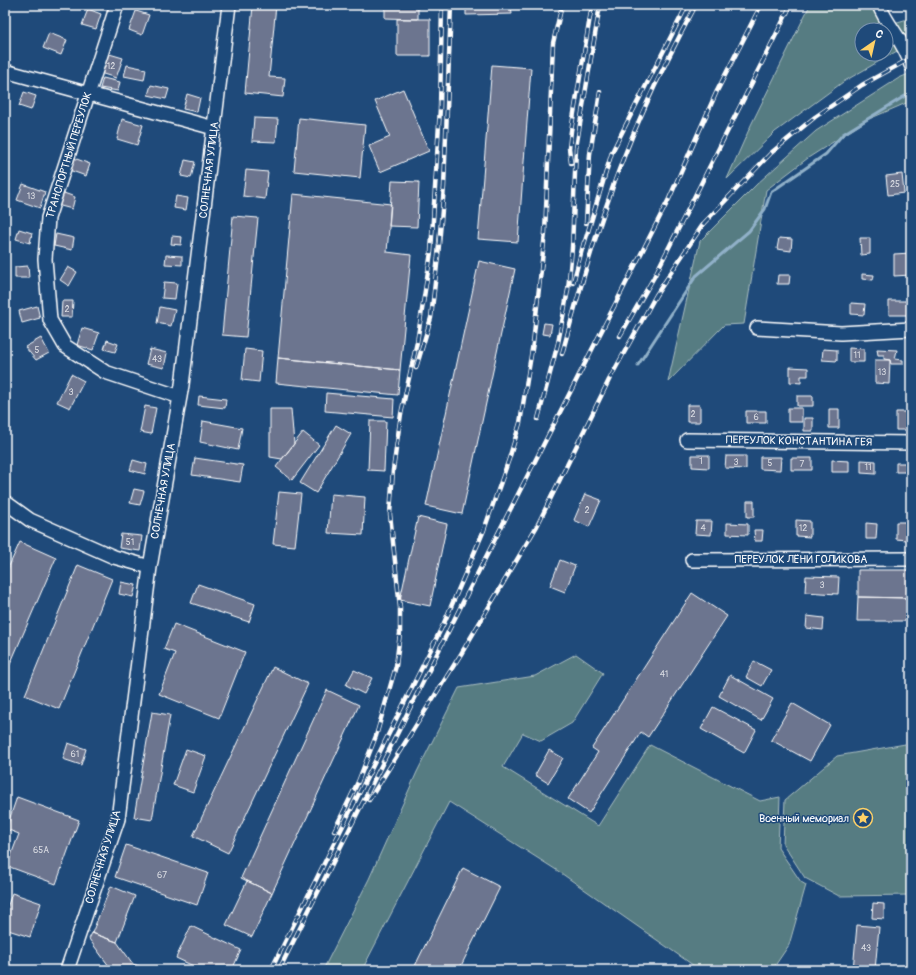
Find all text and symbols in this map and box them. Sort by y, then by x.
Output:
north arrow [854,22,894,62]
text: С [873,27,886,42]
house number: 12 [107,61,115,72]
street label: ТРАНСПОРТНЫЙ ПЕРЕУЛОК [44,90,94,220]
street label: СОЛНЕЧНАЯ УЛИЦА [197,121,221,219]
house number: 25 [890,179,900,190]
house number: 13 [27,191,35,202]
house number: 2 [64,304,70,315]
house number: 5 [35,345,40,356]
house number: 11 [853,350,861,361]
house number: 43 [152,354,162,365]
house number: 13 [878,367,886,378]
house number: 3 [68,387,74,398]
house number: 2 [690,409,696,420]
house number: 6 [753,412,759,423]
street label: ПЕРЕУЛОК КОНСТАНТИНА ГЕЯ [726,433,872,449]
street label: СОЛНЕЧНАЯ УЛИЦА [148,442,178,540]
house number: 1 [699,456,703,467]
house number: 3 [733,457,739,468]
house number: 5 [768,458,773,469]
house number: 7 [800,459,805,470]
house number: 11 [864,462,872,473]
house number: 2 [584,505,590,516]
house number: 4 [700,523,706,534]
house number: 12 [799,523,807,534]
house number: 51 [126,537,134,548]
street label: ПЕРЕУЛОК ЛЁНИ ГОЛИКОВА [735,553,867,566]
house number: 3 [819,580,825,591]
house number: 41 [660,669,668,680]
house number: 61 [71,749,79,760]
place icon: Военный мемориал [852,807,874,829]
street label: СОЛНЕЧНАЯ УЛИЦА [83,809,123,905]
place label: Военный мемориал [759,812,849,825]
house number: 65А [33,845,49,856]
house number: 67 [157,870,167,881]
house number: 43 [861,943,871,954]

